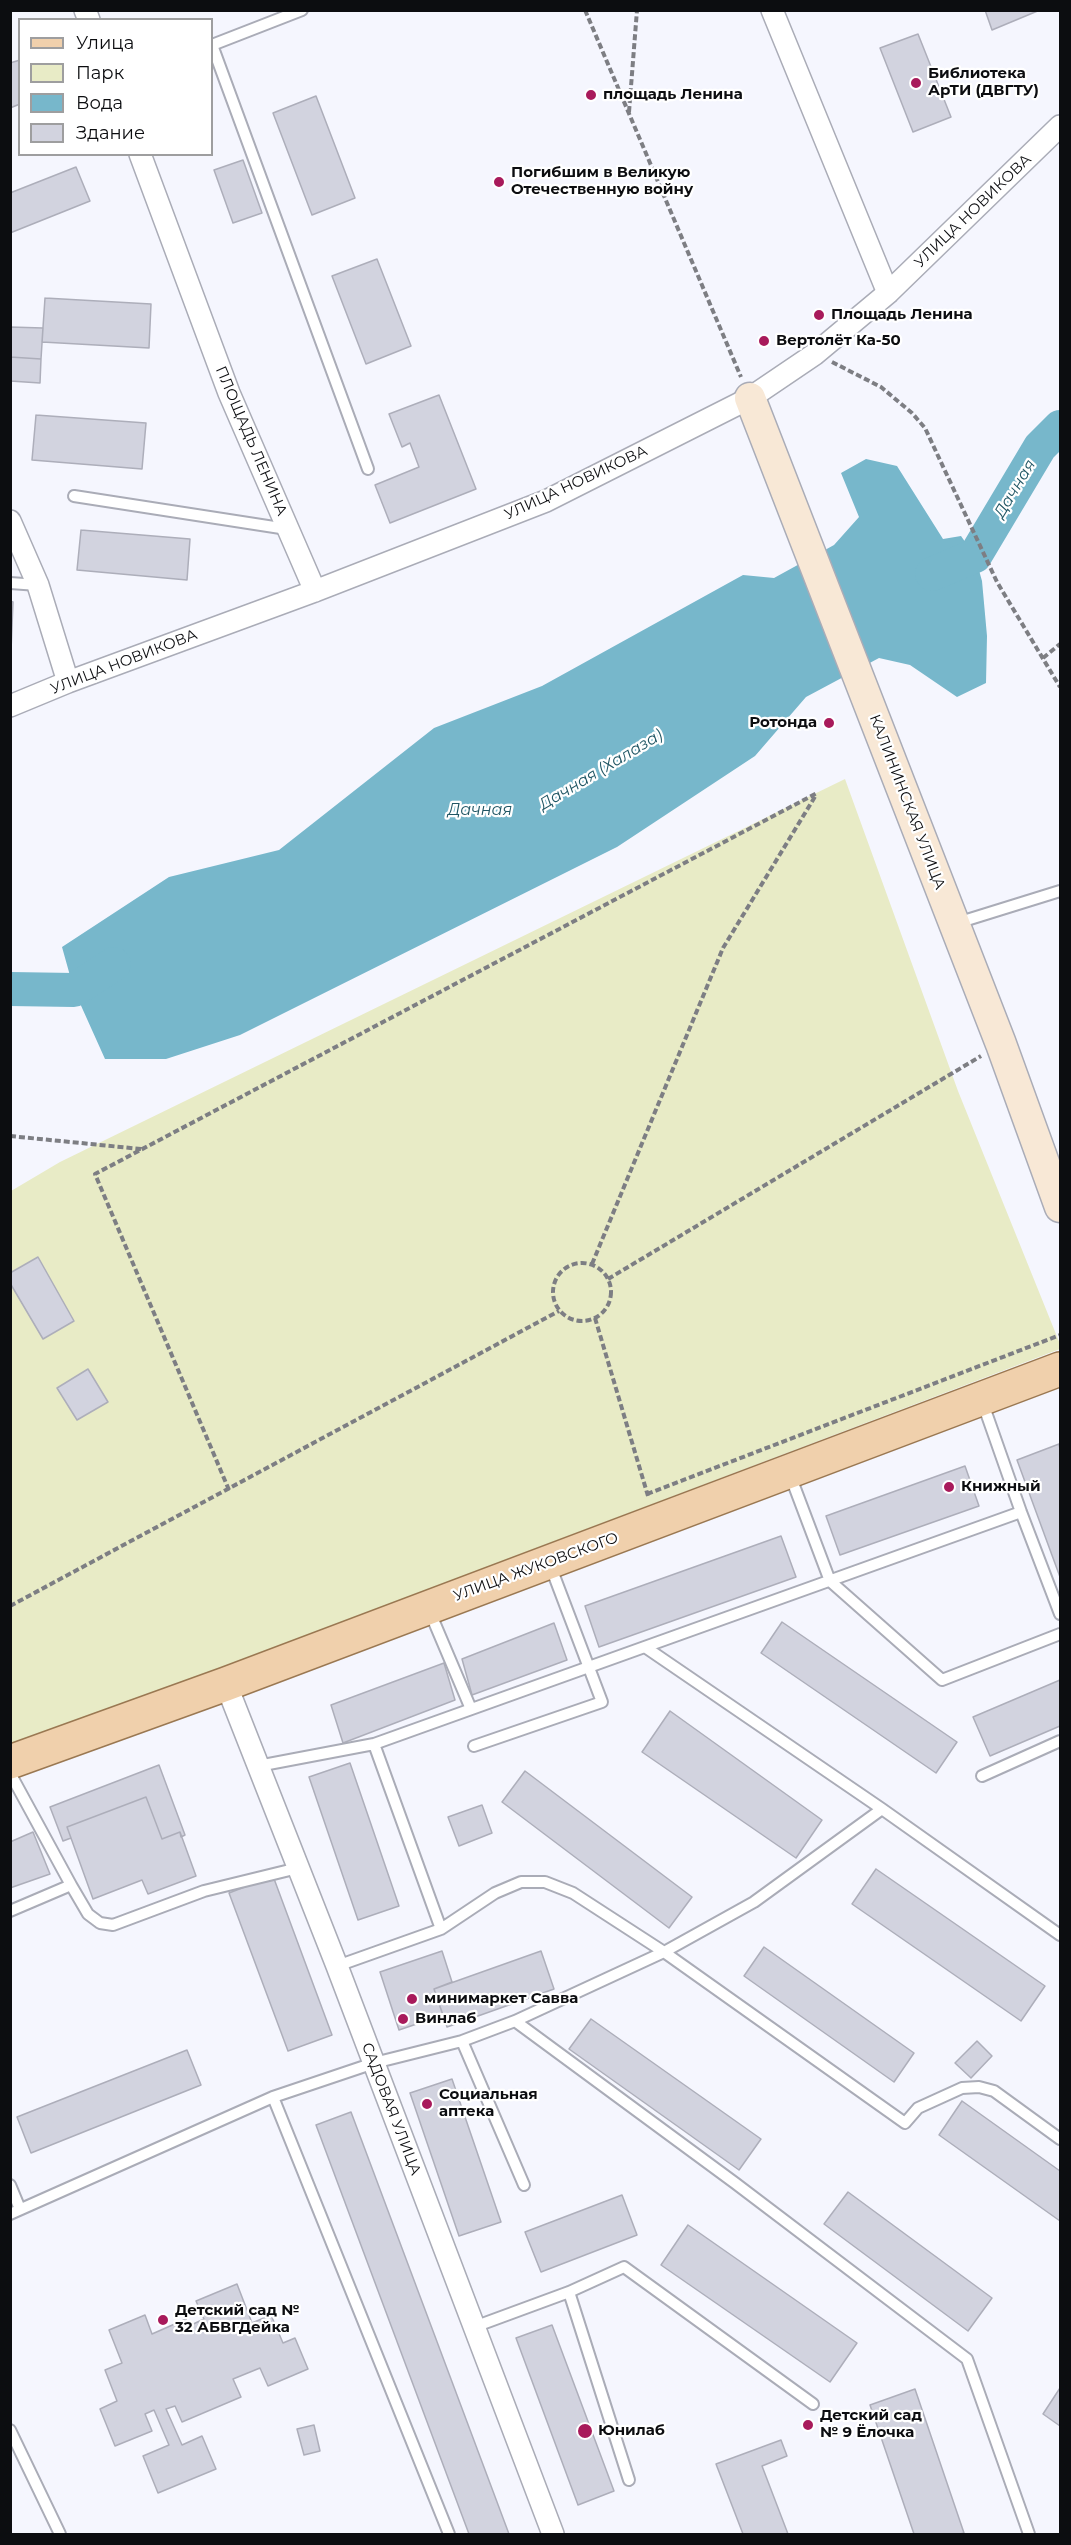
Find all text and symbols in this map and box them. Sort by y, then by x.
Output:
legend [18,18,213,156]
text: Улица [76,32,134,54]
text: Парк [76,62,124,84]
place label: Библиотека АрТИ (ДВГТУ) [928,65,1039,100]
marker: Библиотека АрТИ (ДВГТУ) [909,76,923,90]
place label: площадь Ленина [603,86,743,104]
marker: площадь Ленина [584,88,598,102]
text: Вода [76,92,123,114]
text: Здание [76,122,145,144]
street label: УЛИЦА НОВИКОВА [911,151,1035,271]
place label: Погибшим в Великую Отечественную войну [511,164,693,199]
marker: Погибшим в Великую Отечественную войну [492,175,506,189]
place label: Площадь Ленина [831,306,973,324]
marker: Площадь Ленина [812,308,826,322]
place label: Вертолёт Ка-50 [776,332,901,350]
marker: Вертолёт Ка-50 [757,334,771,348]
street label: ПЛОЩАДЬ ЛЕНИНА [211,363,291,519]
street label: УЛИЦА НОВИКОВА [502,442,650,524]
water label: Дачная [990,456,1040,522]
street label: УЛИЦА НОВИКОВА [48,626,200,698]
street label: КАЛИНИНСКАЯ УЛИЦА [865,712,949,892]
place label: Ротонда [749,714,817,732]
marker: Ротонда [822,716,836,730]
water label: Дачная (Халаза) [536,726,666,814]
water label: Дачная [448,800,512,820]
place label: Книжный [961,1478,1041,1496]
marker: Книжный [942,1480,956,1494]
street label: УЛИЦА ЖУКОВСКОГО [451,1529,621,1605]
place label: минимаркет Савва [424,1990,578,2008]
marker: минимаркет Савва [405,1992,419,2006]
place label: Винлаб [415,2010,476,2028]
marker: Винлаб [396,2012,410,2026]
street label: САДОВАЯ УЛИЦА [357,2040,425,2178]
place label: Социальная аптека [439,2086,538,2121]
marker: Социальная аптека [420,2097,434,2111]
place label: Детский сад № 32 АБВГДейка [175,2302,299,2337]
marker: Детский сад № 32 АБВГДейка [156,2313,170,2327]
place label: Детский сад № 9 Ёлочка [820,2407,922,2442]
marker: Детский сад № 9 Ёлочка [801,2418,815,2432]
marker: Юнилаб [576,2422,594,2440]
place label: Юнилаб [598,2422,665,2440]

